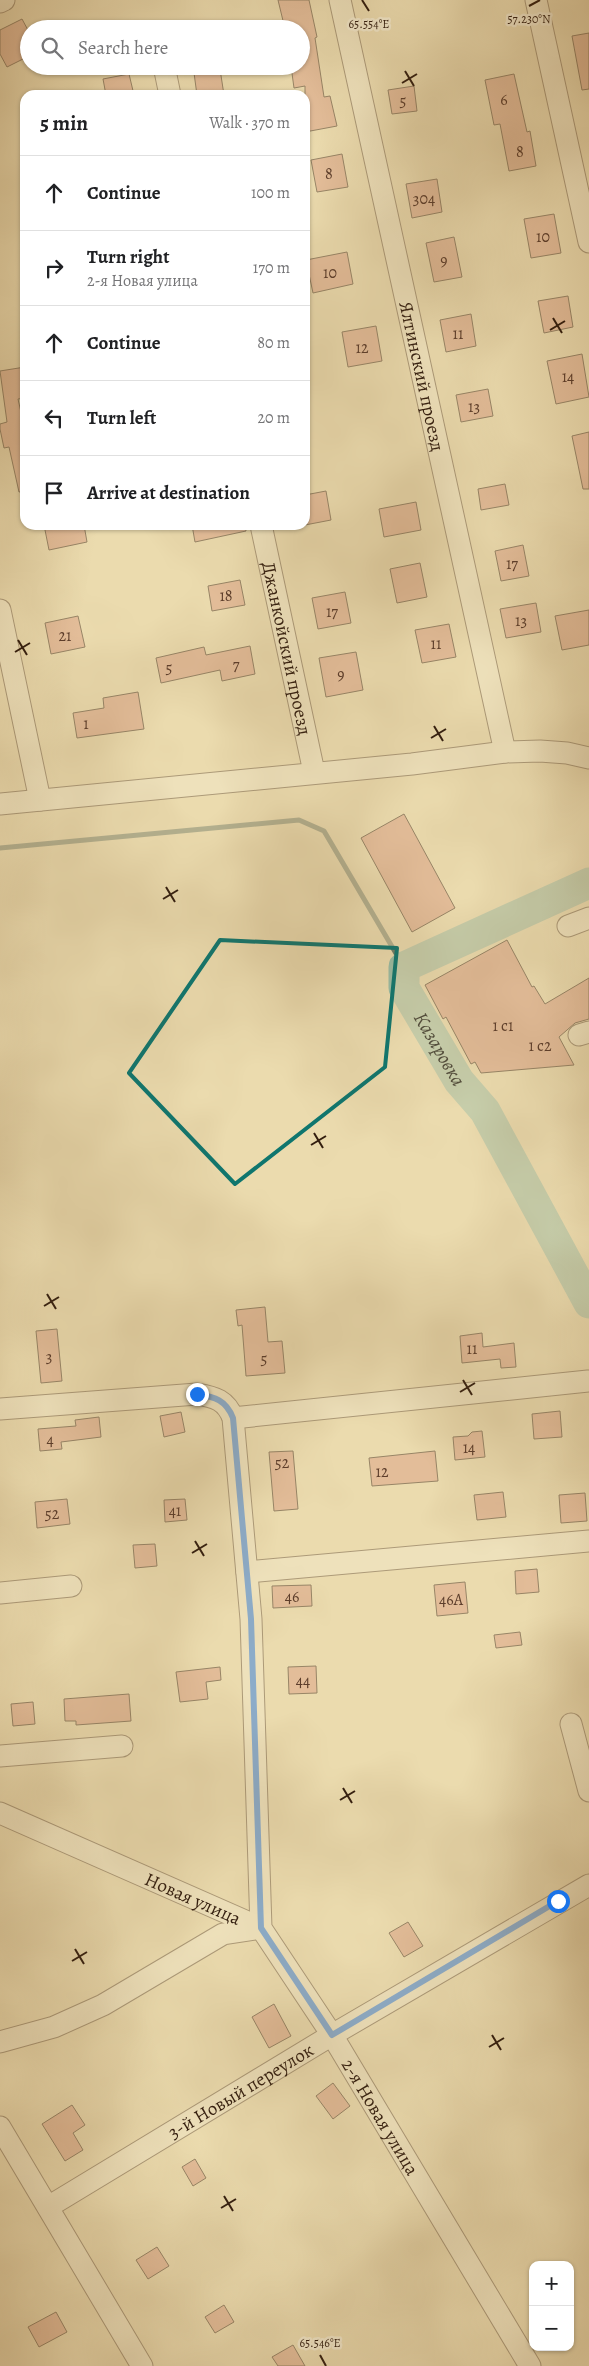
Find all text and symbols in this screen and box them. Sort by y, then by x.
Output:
text: 57.230°N [507,11,551,27]
text: 65.554°E [349,16,389,32]
search box [20,20,310,75]
icon: search [38,34,66,62]
text: Search here [78,35,168,61]
house number: 6 [500,89,508,111]
house number: 5 [400,90,407,112]
text: 5 min [40,109,88,137]
text: Walk · 370 m [209,112,290,134]
house number: 8 [516,141,524,163]
house number: 8 [325,163,333,185]
icon: ahead [40,179,68,207]
text: Continue [87,180,161,206]
text: 100 m [251,182,290,204]
house number: 304 [413,188,435,210]
house number: 10 [536,226,550,248]
text: Turn right [87,244,169,270]
house number: 9 [440,250,448,272]
icon: right [40,254,68,282]
text: 170 m [253,257,290,279]
house number: 10 [323,262,337,284]
text: 2-я Новая улица [87,270,198,292]
street label: Ялтинский проезд [392,299,451,454]
house number: 11 [453,323,464,345]
icon: ahead [40,329,68,357]
text: Continue [87,330,161,356]
text: 80 m [257,332,290,354]
house number: 12 [355,337,369,359]
house number: 14 [562,366,574,388]
house number: 13 [468,396,480,418]
icon: left [40,404,68,432]
text: Turn left [87,405,156,431]
text: 20 m [257,407,290,429]
icon: arrive [40,479,68,507]
text: Arrive at destination [87,480,250,506]
house number: 17 [506,553,518,575]
street label: Джанкойский проезд [255,559,318,738]
house number: 18 [219,585,233,607]
house number: 17 [326,601,338,623]
house number: 13 [515,610,527,632]
house number: 21 [58,625,72,647]
house number: 11 [431,633,442,655]
house number: 7 [233,654,240,676]
house number: 5 [166,657,173,679]
house number: 9 [337,664,345,686]
house number: 1 [83,713,89,735]
water label: Казаровка [407,1007,472,1091]
house number: 1 с1 [492,1015,514,1037]
house number: 1 с2 [528,1035,552,1057]
house number: 11 [467,1338,478,1360]
house number: 3 [46,1346,52,1368]
house number: 5 [261,1348,268,1370]
route end [186,1383,209,1406]
house number: 4 [46,1429,54,1451]
house number: 14 [463,1437,475,1459]
house number: 52 [275,1452,290,1474]
house number: 12 [375,1461,389,1483]
house number: 41 [169,1500,182,1522]
house number: 52 [45,1503,60,1525]
house number: 46 [285,1586,299,1608]
house number: 46А [439,1589,464,1611]
house number: 44 [296,1670,310,1692]
street label: Новая улица [140,1866,245,1932]
route start [547,1890,570,1913]
street label: 3-й Новый переулок [163,2037,319,2145]
street label: 2-я Новая улица [335,2054,425,2180]
map controls [529,2261,574,2351]
button: + [529,2261,574,2306]
button: − [529,2306,574,2351]
text: 65.546°E [299,2335,341,2351]

